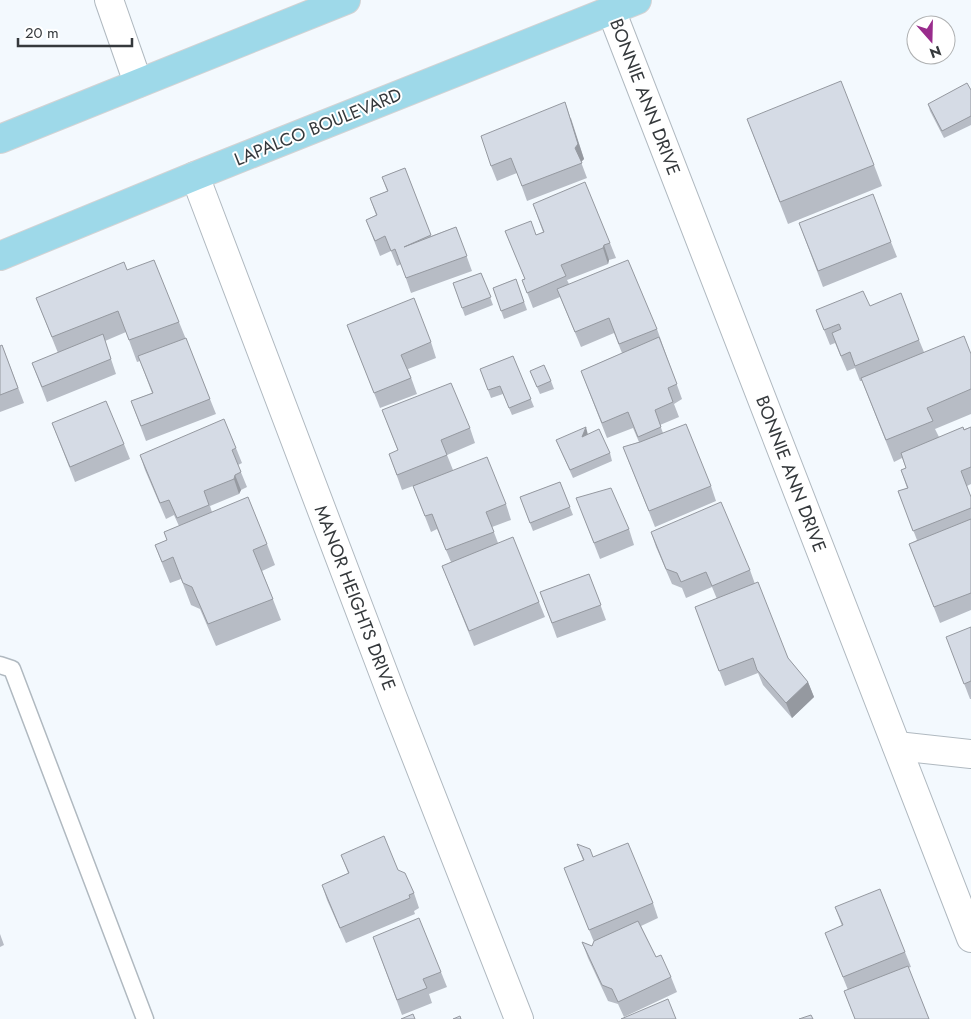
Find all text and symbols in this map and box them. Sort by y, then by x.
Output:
scale bar [18,15,131,47]
street label: BONNIE ANN DRIVE [603,15,687,179]
north arrow [906,15,956,65]
text: 20 m [25,22,59,44]
text: N [927,41,944,64]
street label: LAPALCO BOULEVARD [230,82,406,172]
street label: BONNIE ANN DRIVE [749,392,833,556]
street label: MANOR HEIGHTS DRIVE [308,502,402,694]

